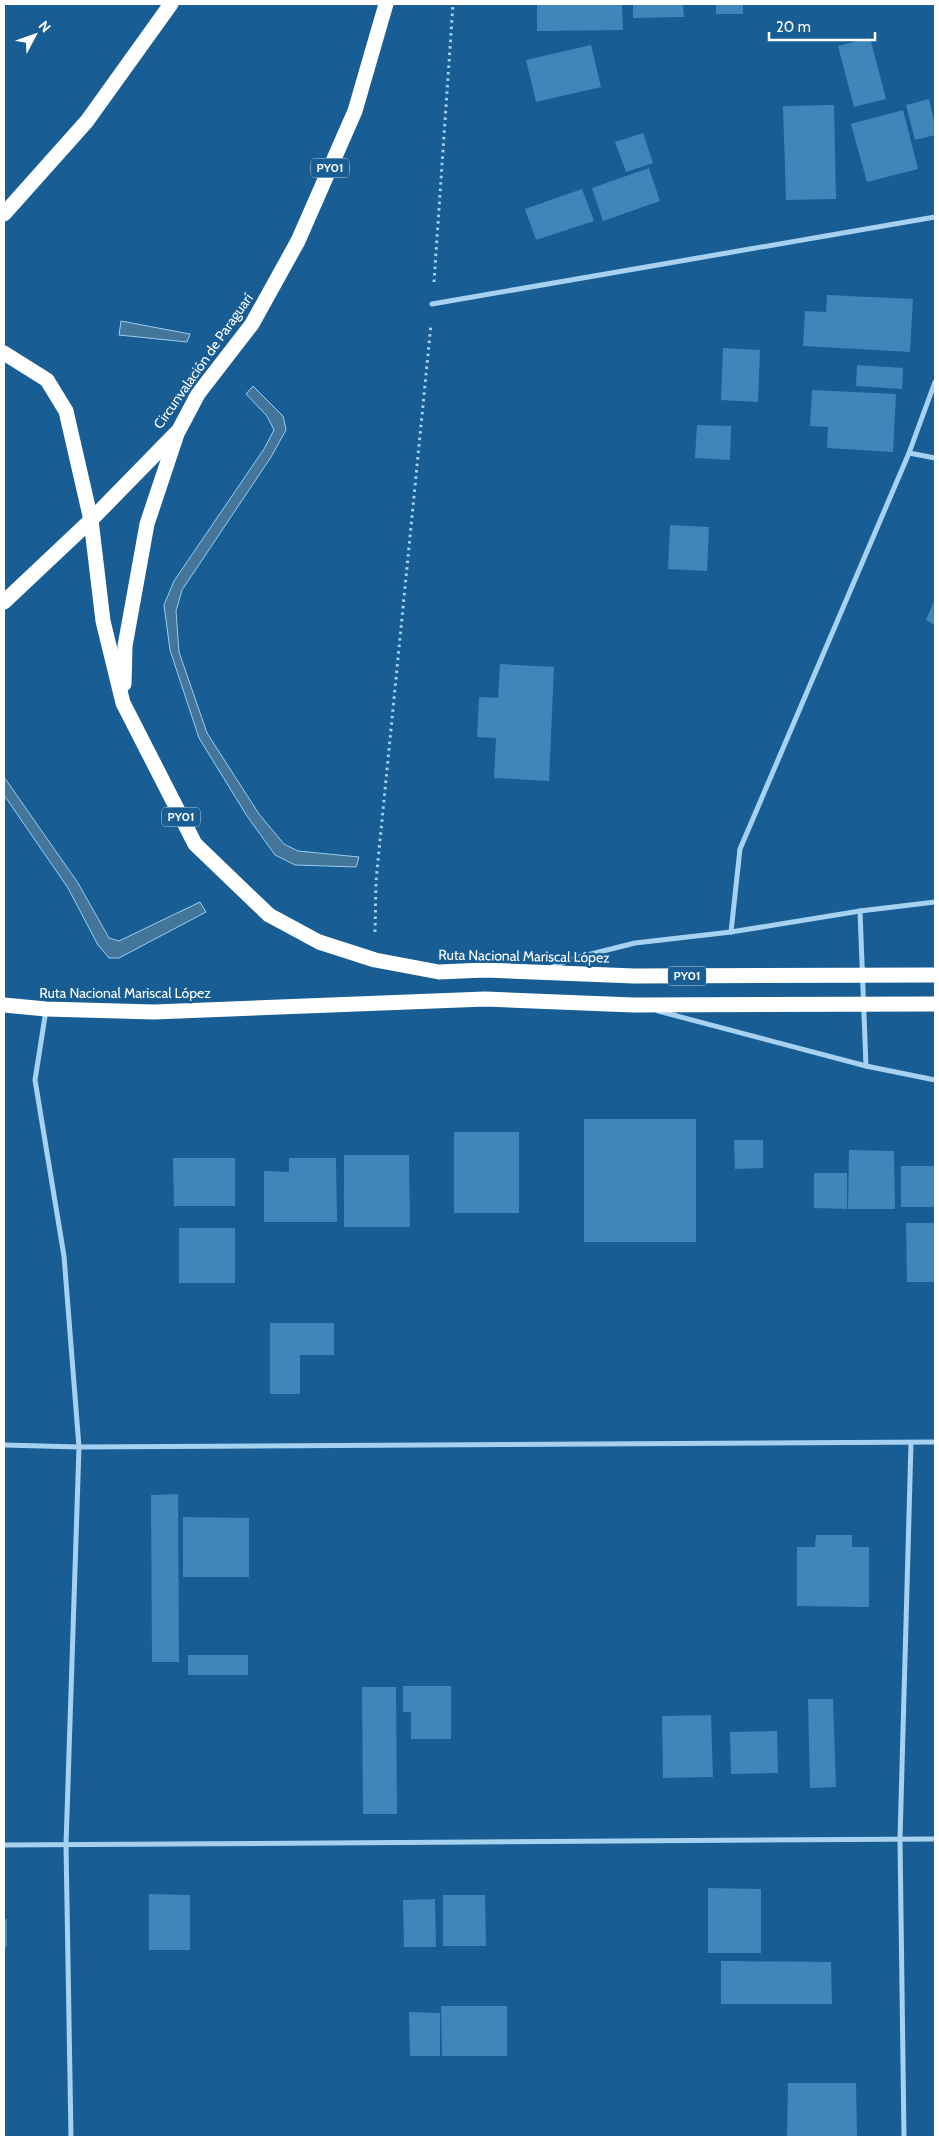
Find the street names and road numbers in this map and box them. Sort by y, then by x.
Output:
road number: PY01 [311,158,349,178]
street label: Circunvalación de Paraguarí [149,290,257,432]
road number: PY01 [162,808,200,826]
street label: Ruta Nacional Mariscal López [438,946,610,967]
road number: PY01 [668,966,706,986]
street label: Ruta Nacional Mariscal López [39,984,211,1002]

